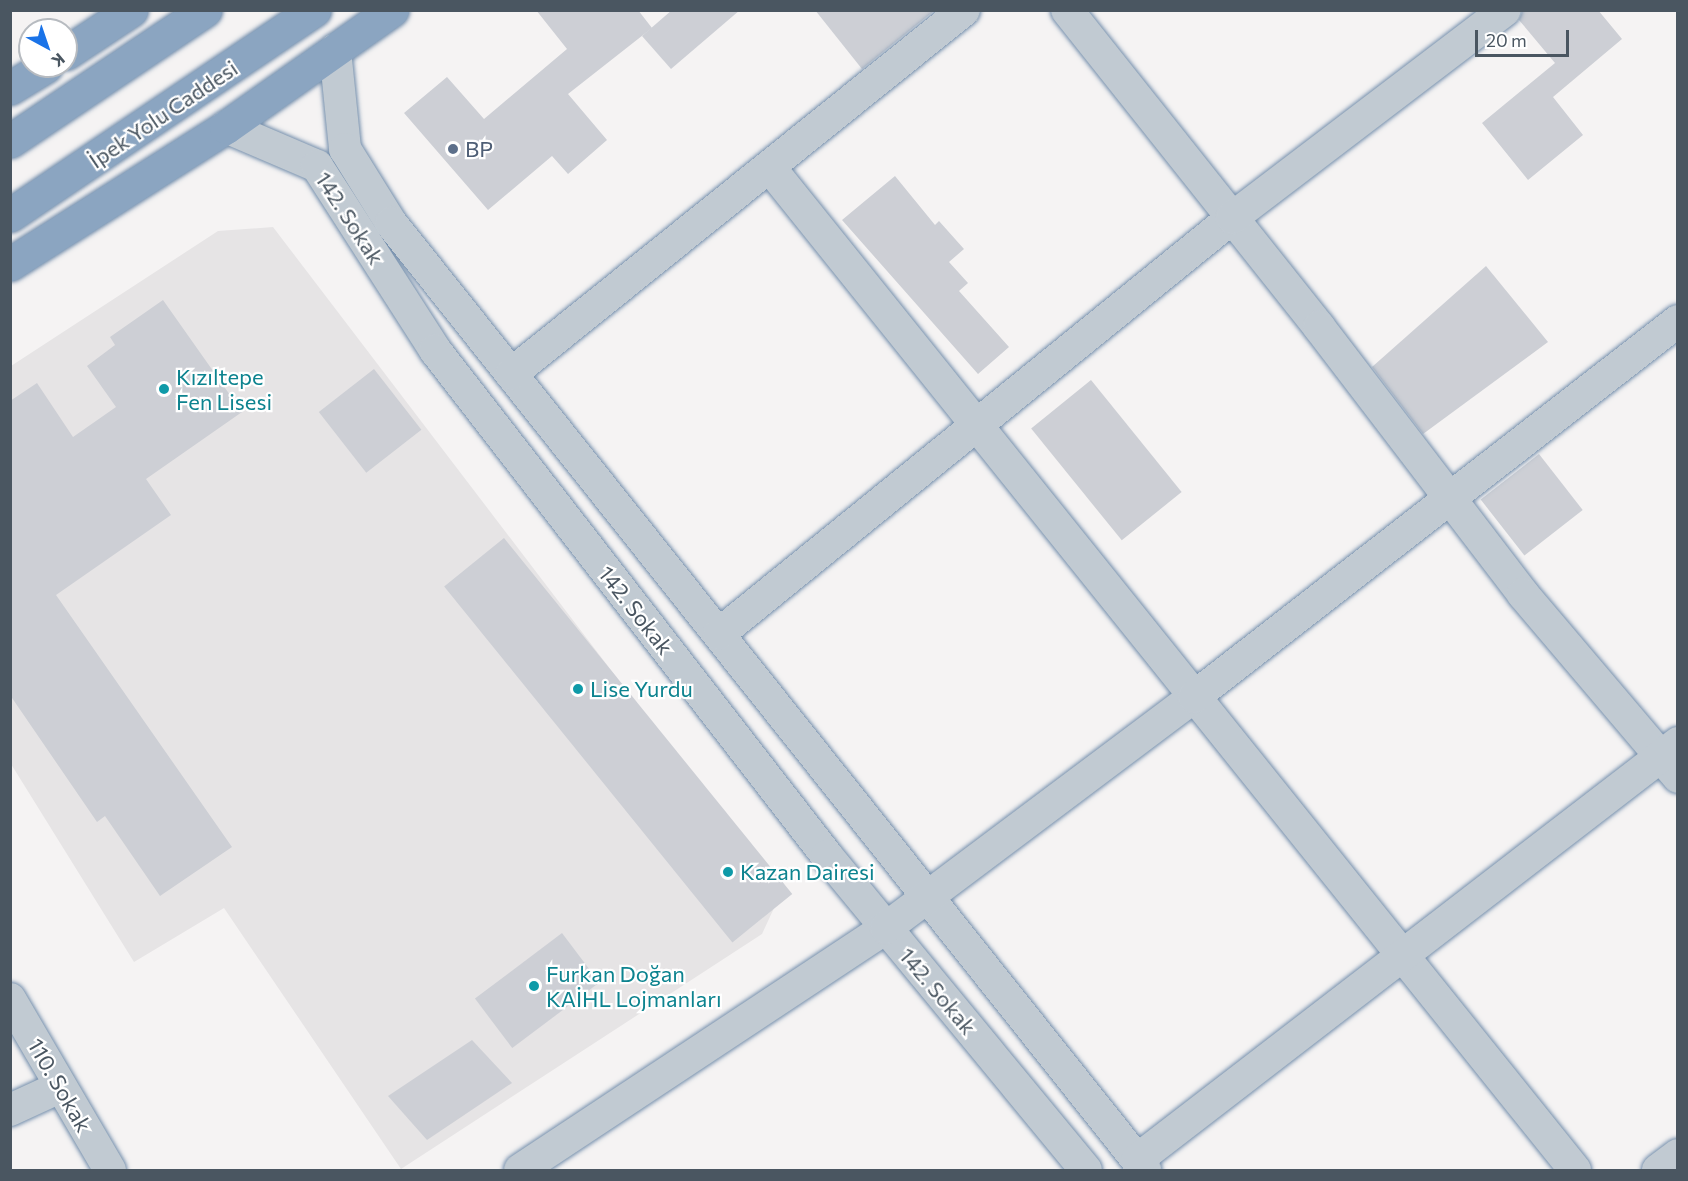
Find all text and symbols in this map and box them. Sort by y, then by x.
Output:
north arrow [18,18,78,78]
scale bar [1478,18,1572,56]
text: 20 m [1486,29,1527,51]
text: K [48,50,69,72]
street label: İpek Yolu Caddesi [84,54,242,174]
place label: BP [465,136,493,162]
marker: BP [446,142,460,156]
street label: 142. Sokak [310,167,390,269]
place label: Kızıltepe Fen Lisesi [176,363,272,414]
marker: Kızıltepe Fen Lisesi [157,382,171,396]
street label: 142. Sokak [593,560,679,660]
place label: Lise Yurdu [590,676,693,702]
marker: Lise Yurdu [571,682,585,696]
place label: Kazan Dairesi [740,859,875,885]
marker: Kazan Dairesi [721,865,735,879]
street label: 142. Sokak [894,942,982,1040]
place label: Furkan Doğan KAİHL Lojmanları [546,960,722,1011]
marker: Furkan Doğan KAİHL Lojmanları [527,979,541,993]
street label: 110. Sokak [23,1034,97,1136]

